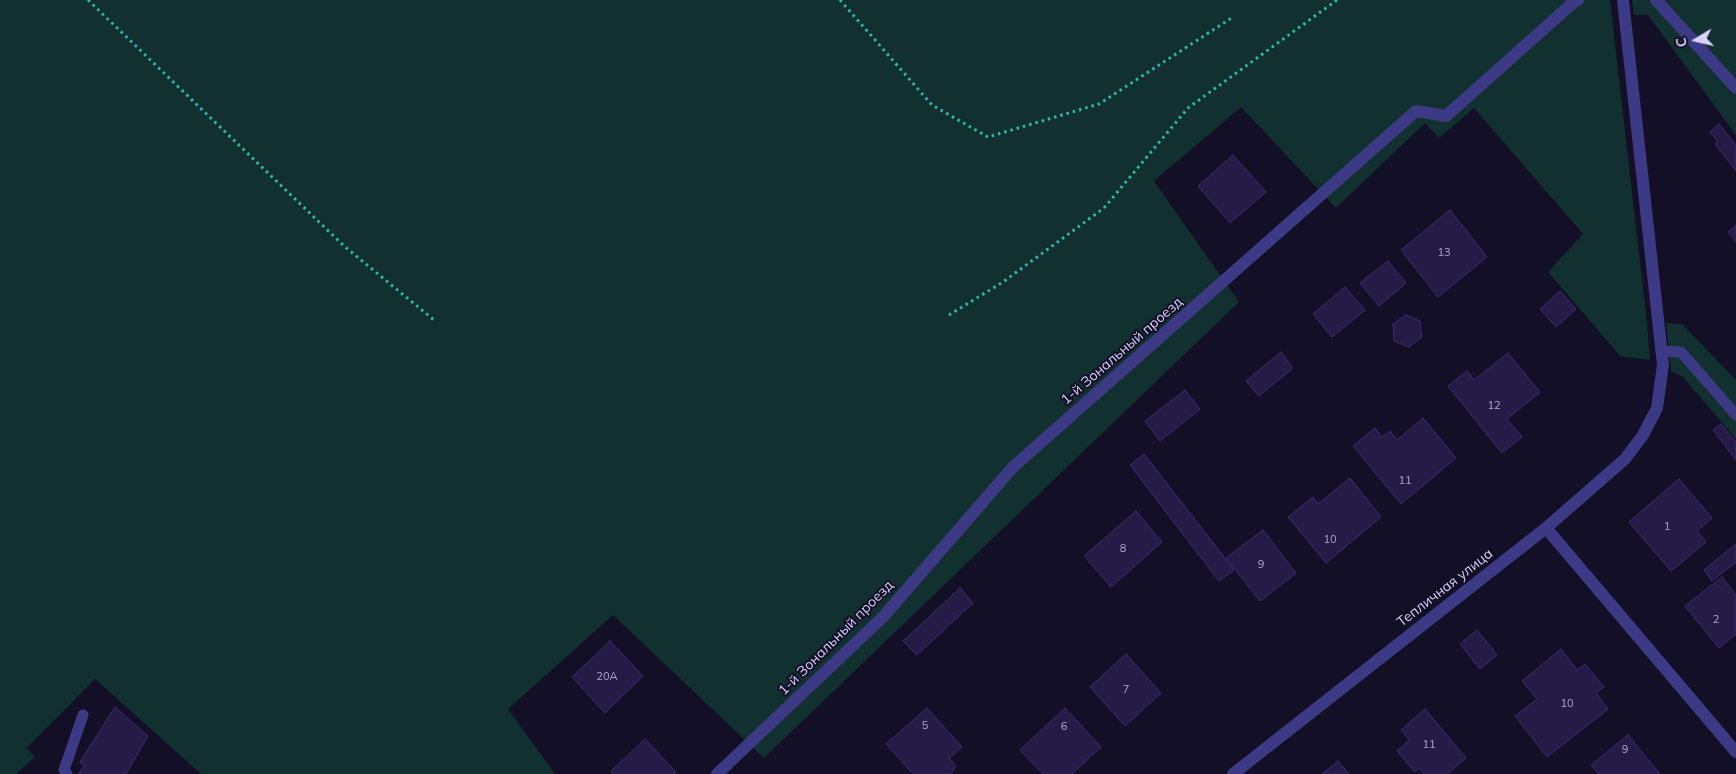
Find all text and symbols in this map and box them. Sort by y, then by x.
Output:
north arrow [1671,15,1721,65]
text: С [1672,36,1691,48]
house number: 13 [1437,246,1451,260]
street label: 1-й Зональный проезд [1058,294,1186,408]
house number: 12 [1487,399,1501,413]
house number: 11 [1398,474,1412,488]
house number: 1 [1664,520,1670,534]
house number: 10 [1323,533,1337,547]
house number: 8 [1120,542,1126,556]
street label: Тепличная улица [1394,545,1496,631]
house number: 9 [1258,558,1264,572]
street label: 1-й Зональный проезд [775,577,897,699]
house number: 2 [1713,613,1719,627]
house number: 20А [596,670,618,684]
house number: 7 [1123,683,1129,697]
house number: 10 [1560,697,1574,711]
house number: 5 [922,719,928,733]
house number: 6 [1061,720,1067,734]
house number: 11 [1422,738,1436,752]
house number: 9 [1622,743,1628,757]

